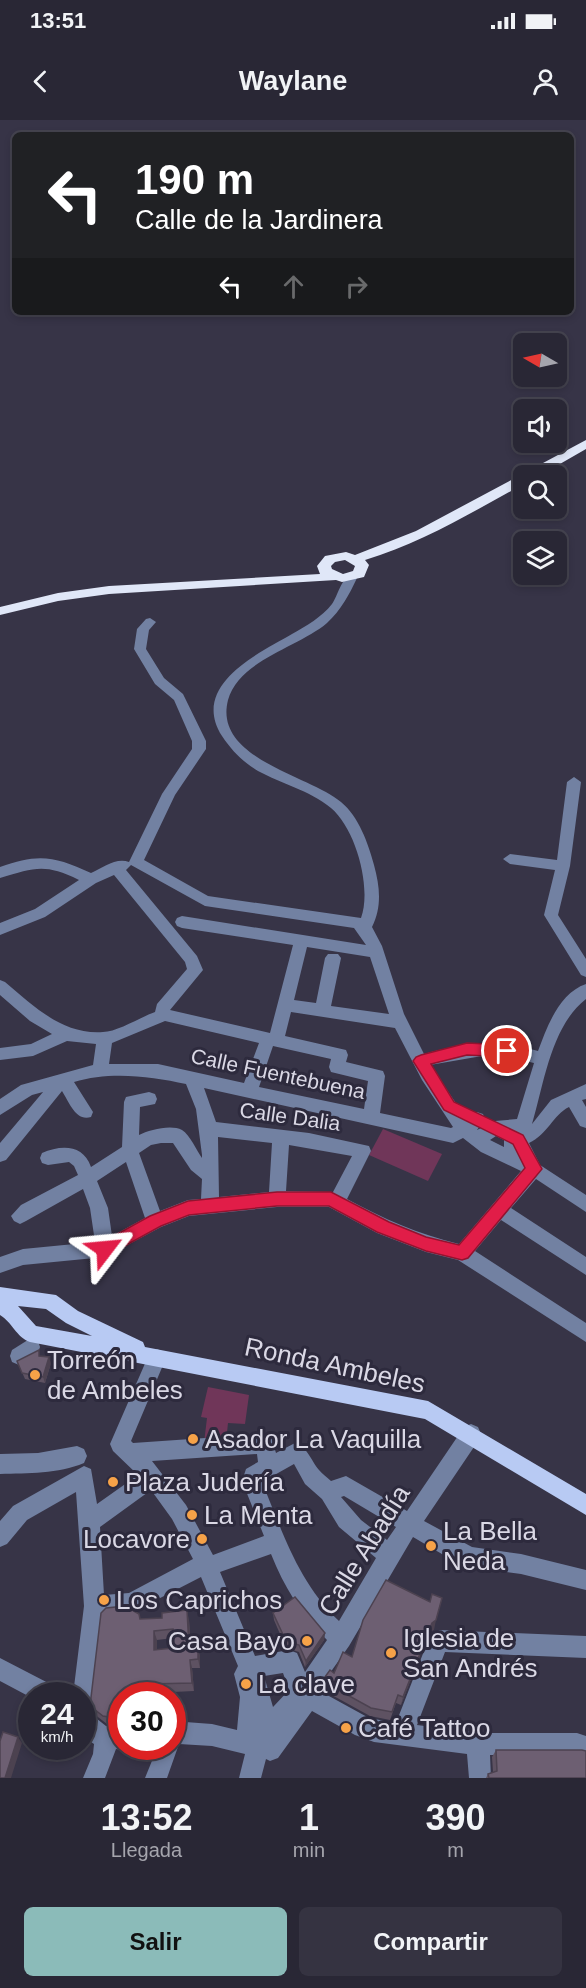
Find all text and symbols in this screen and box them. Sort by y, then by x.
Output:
text: 13:51 [30,8,86,33]
icon: back [24,65,57,98]
icon: person [529,65,562,98]
text: Waylane [239,66,347,96]
icon: left [36,156,114,234]
text: 190 m [135,156,254,203]
text: Calle de la Jardinera [135,205,383,235]
icon: left [214,270,247,303]
icon: ahead [277,270,310,303]
icon: right [340,270,373,303]
north arrow [513,333,567,387]
map controls [513,333,567,585]
button: sound [513,399,567,453]
button: search [513,465,567,519]
button: layers [513,531,567,585]
pin [481,1025,532,1076]
icon: arrive [490,1034,523,1067]
street label: Calle Fuentebuena [189,1044,368,1103]
street label: Calle Dalia [238,1098,342,1135]
position arrow [73,1217,137,1281]
street label: Ronda Ambeles [242,1331,428,1399]
place label: Torreón de Ambeles [47,1345,183,1405]
marker: Torreón de Ambeles [28,1368,42,1382]
place label: Asador La Vaquilla [205,1424,422,1454]
marker: Asador La Vaquilla [186,1432,200,1446]
place label: Plaza Judería [125,1467,285,1497]
marker: Plaza Judería [106,1475,120,1489]
street label: Calle Abadía [312,1479,416,1620]
place label: La Menta [204,1500,313,1530]
marker: La Menta [185,1508,199,1522]
place label: La Bella Neda [443,1516,537,1576]
place label: Locavore [83,1524,190,1554]
marker: Locavore [195,1532,209,1546]
marker: La Bella Neda [424,1539,438,1553]
place label: Los Caprichos [116,1585,282,1615]
marker: Los Caprichos [97,1593,111,1607]
place label: Iglesia de San Andrés [403,1623,537,1683]
place label: Casa Bayo [168,1626,295,1656]
marker: Casa Bayo [300,1634,314,1648]
marker: Iglesia de San Andrés [384,1646,398,1660]
place label: La clave [258,1669,355,1699]
marker: La clave [239,1677,253,1691]
speed limit sign: 30 [108,1682,186,1760]
text: 24 [40,1697,74,1730]
place label: Café Tattoo [358,1713,491,1743]
marker: Café Tattoo [339,1721,353,1735]
text: km/h [41,1728,73,1745]
text: 13:52 [100,1797,192,1838]
text: 1 [299,1797,319,1838]
text: 390 [425,1797,486,1838]
text: Llegada [111,1839,182,1861]
text: min [293,1839,325,1861]
text: m [447,1839,464,1861]
button: Salir [24,1907,287,1976]
button: Compartir [299,1907,562,1976]

